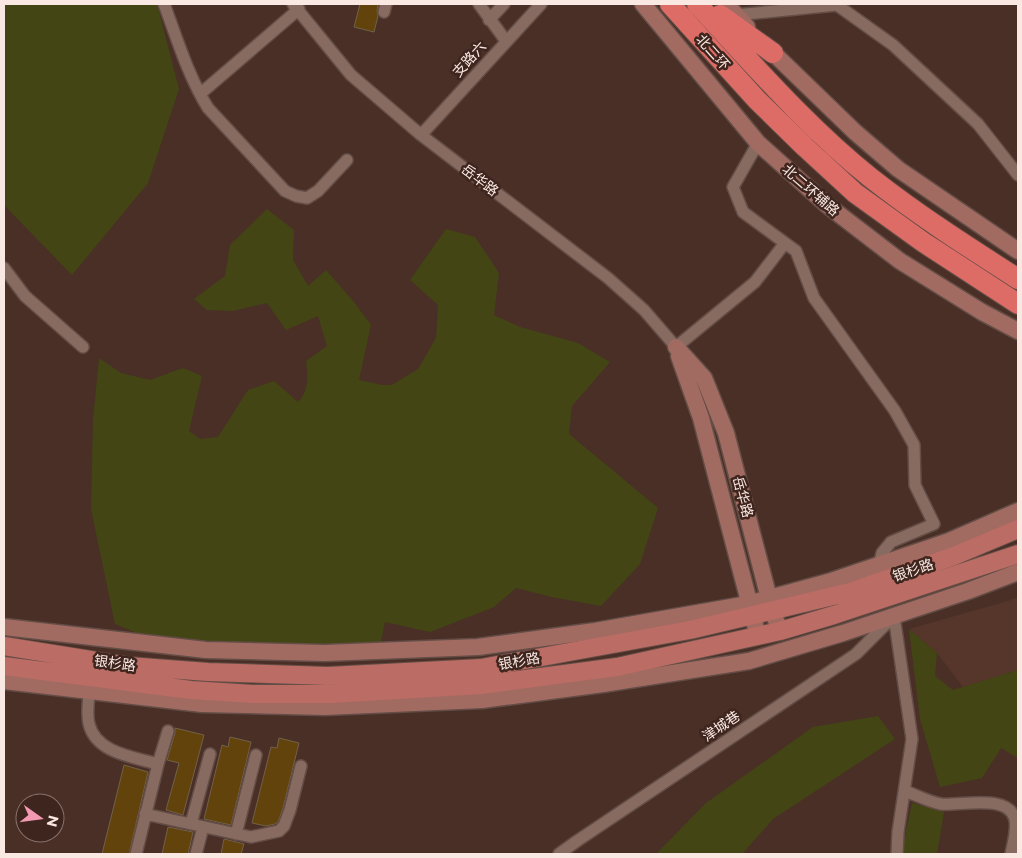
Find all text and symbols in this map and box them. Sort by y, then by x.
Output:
street label: 北二环 [692,30,734,74]
street label: 支路六 [448,37,490,81]
street label: 岳华路 [458,160,502,200]
street label: 北二环辅路 [779,160,843,220]
street label: 岳华路 [729,474,757,520]
street label: 银杉路 [890,555,936,585]
street label: 银杉路 [497,648,541,674]
street label: 银杉路 [93,651,137,675]
street label: 津城巷 [699,707,743,745]
north arrow [15,793,65,843]
text: N [43,813,63,829]

